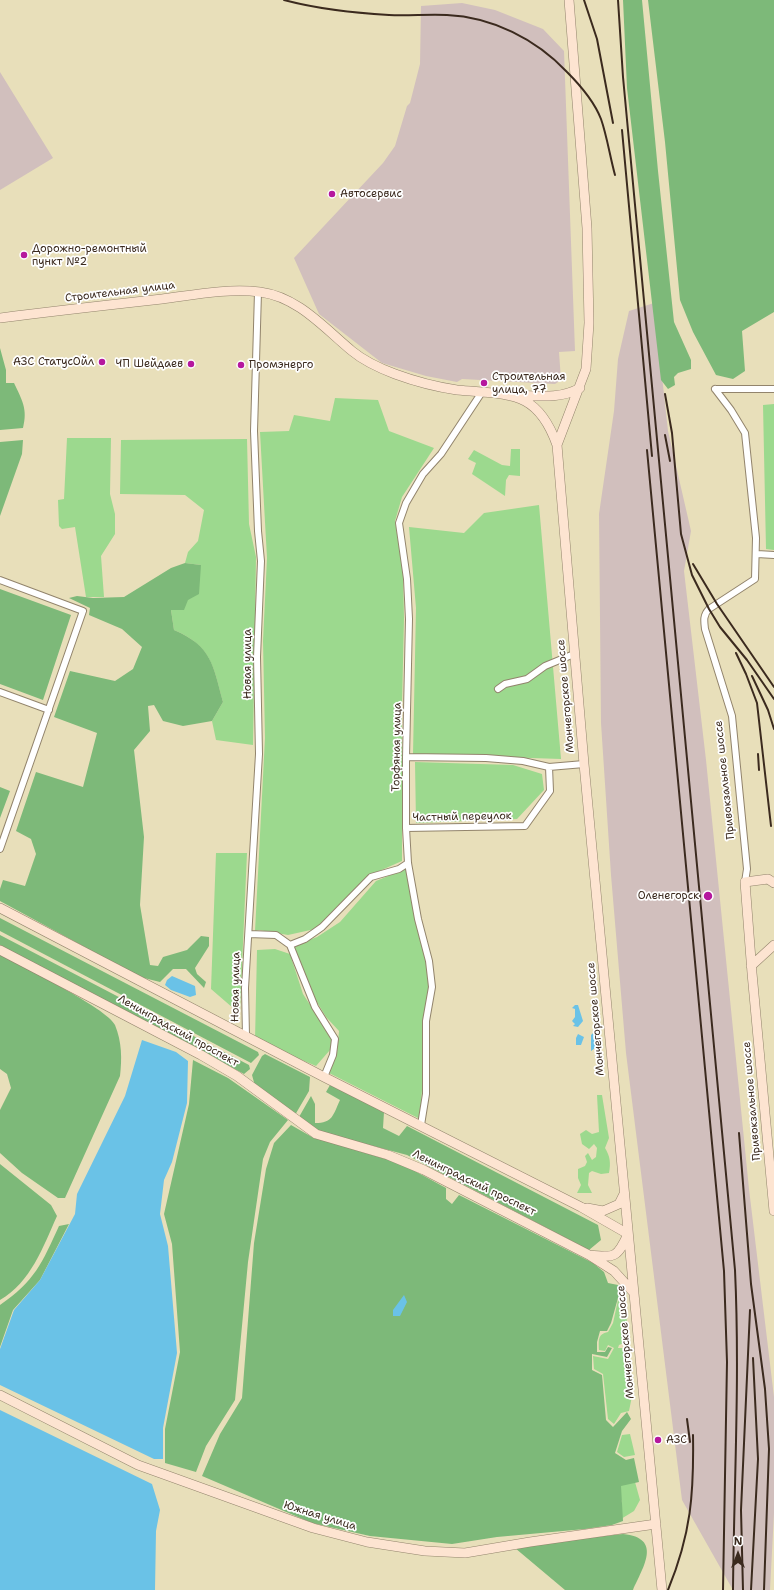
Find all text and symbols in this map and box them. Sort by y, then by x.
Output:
place label: Автосервис [340,187,402,201]
marker: Автосервис [327,189,337,199]
place label: Дорожно-ремонтный пункт №2 [32,242,147,268]
marker: Дорожно-ремонтный пункт №2 [19,250,29,260]
street label: Строительная улица [64,279,176,305]
place label: АЗС СтатусОйл [13,355,94,369]
marker: АЗС СтатусОйл [97,357,107,367]
place label: ЧП Шейдаев [115,357,183,371]
place label: Промэнерго [249,358,313,372]
marker: ЧП Шейдаев [186,359,196,369]
marker: Промэнерго [236,360,246,370]
place label: Строительная улица, 77 [492,370,566,396]
marker: Строительная улица, 77 [479,378,489,388]
street label: Новая улица [241,629,255,699]
street label: Мончегорское шоссе [554,639,578,753]
street label: Торфяная улица [390,702,404,792]
street label: Привокзальное шоссе [712,720,738,840]
street label: Частный переулок [412,810,512,824]
place label: Оленегорск [638,889,699,903]
marker: Оленегорск [702,890,714,902]
street label: Новая улица [229,952,243,1022]
street label: Мончегорское шоссе [584,962,608,1076]
street label: Ленинградский проспект [115,992,241,1070]
street label: Привокзальное шоссе [740,1041,764,1161]
street label: Ленинградский проспект [410,1147,538,1219]
street label: Мончегорское шоссе [614,1285,638,1399]
place label: АЗС [666,1433,687,1447]
marker: АЗС [653,1435,663,1445]
street label: Южная улица [282,1499,358,1533]
north arrow [718,1534,758,1574]
text: N [734,1534,742,1549]

